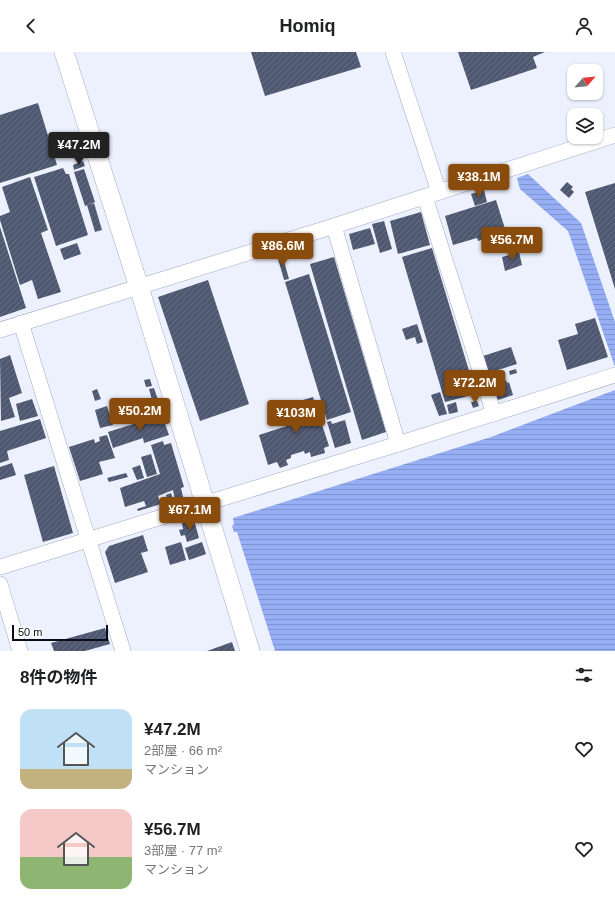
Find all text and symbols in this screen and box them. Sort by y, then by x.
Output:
icon: back [20,15,42,37]
icon: person [573,15,595,37]
text: Homiq [280,16,336,36]
north arrow [567,64,603,100]
map controls [567,64,603,144]
button: layers [567,108,603,144]
pin: ¥47.2M [46,132,112,166]
text: ¥47.2M [57,137,101,152]
pin: ¥38.1M [446,164,512,198]
text: ¥38.1M [457,169,501,184]
pin: ¥56.7M [479,227,545,261]
text: ¥56.7M [490,232,534,247]
pin: ¥86.6M [250,233,316,267]
text: ¥86.6M [261,238,305,253]
pin: ¥72.2M [442,370,508,404]
text: ¥72.2M [453,375,497,390]
pin: ¥50.2M [107,398,173,432]
pin: ¥103M [268,400,324,434]
text: ¥50.2M [118,403,162,418]
text: ¥103M [276,405,316,420]
pin: ¥67.1M [157,497,223,531]
text: ¥67.1M [168,502,212,517]
scale bar [12,623,108,642]
text: 50 m [18,626,42,638]
icon: filters [573,664,595,686]
text: 8件の物件 [20,668,97,687]
text: ¥47.2M [144,720,201,739]
icon: home [52,725,100,773]
icon: heart [573,738,595,760]
text: 2部屋 · 66 m² [144,743,222,758]
text: マンション [144,762,209,777]
text: ¥56.7M [144,820,201,839]
icon: home [52,825,100,873]
icon: heart [573,838,595,860]
text: 3部屋 · 77 m² [144,843,222,858]
text: マンション [144,862,209,877]

